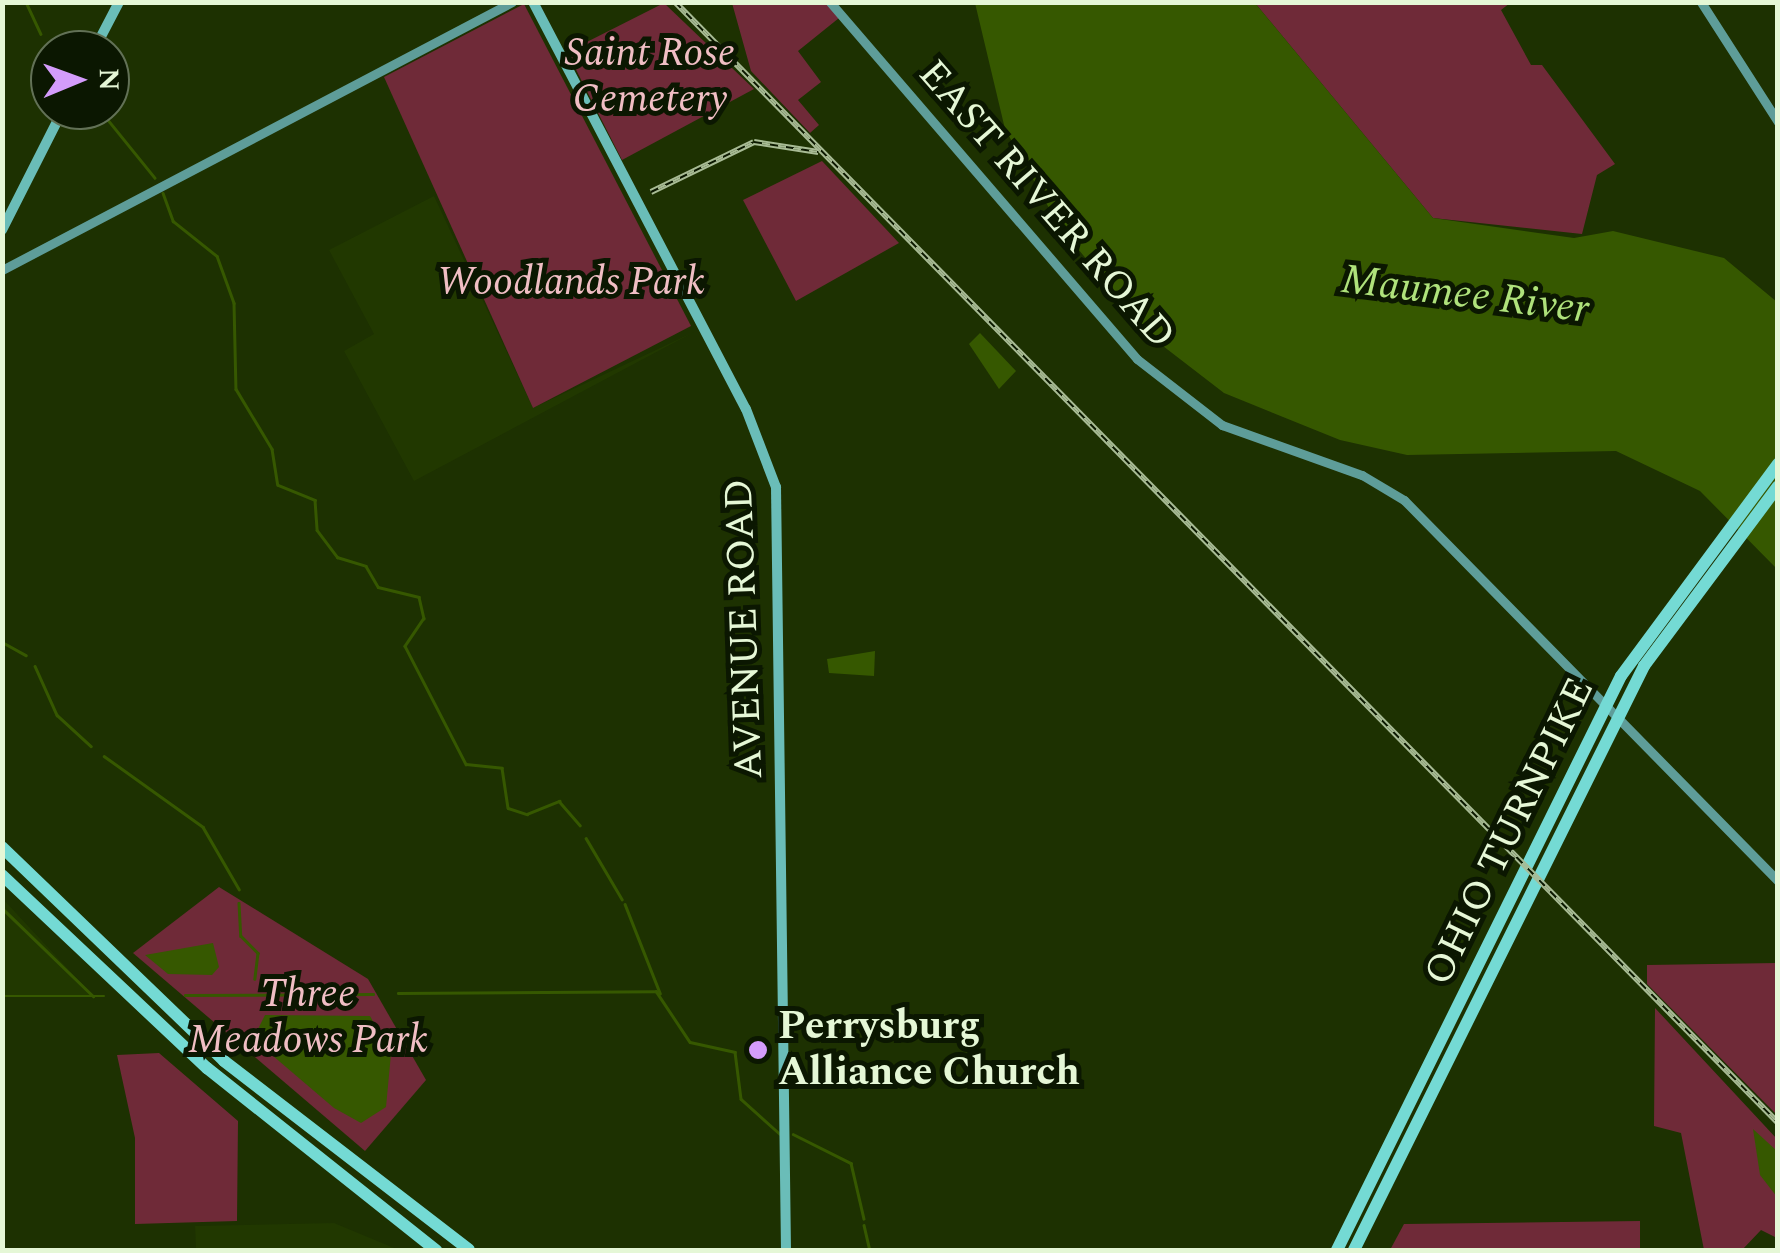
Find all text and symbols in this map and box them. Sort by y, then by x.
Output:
north arrow [30,30,130,130]
park label: Saint Rose Cemetery [565,30,735,124]
street label: EAST RIVER ROAD [908,51,1184,359]
text: N [87,68,130,91]
water label: Maumee River [1338,255,1592,335]
park label: Woodlands Park [437,259,705,307]
street label: AVENUE ROAD [716,478,774,780]
street label: OHIO TURNPIKE [1415,671,1605,993]
park label: Three Meadows Park [188,971,428,1065]
place label: Perrysburg Alliance Church [778,1003,1080,1097]
marker: Perrysburg Alliance Church [747,1039,769,1061]

